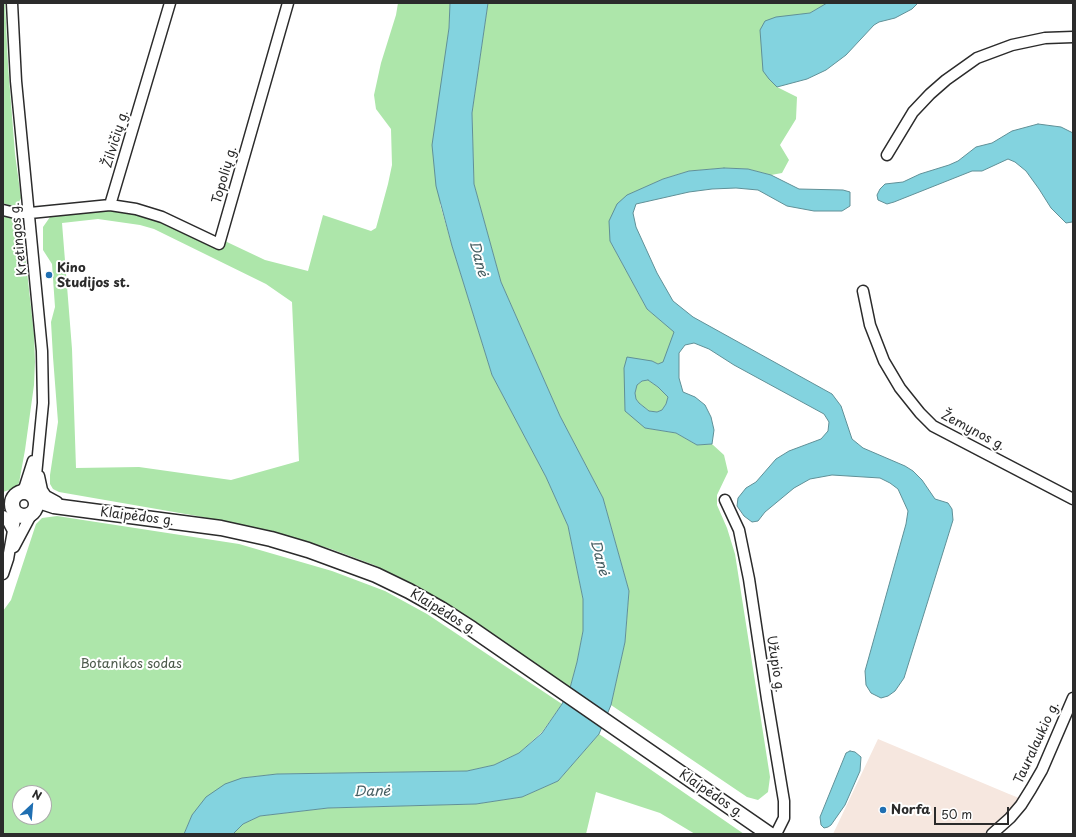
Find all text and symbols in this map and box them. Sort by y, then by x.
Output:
street label: Žilvičių g. [100,108,132,170]
street label: Topolių g. [209,145,241,205]
street label: Kretingos g. [7,202,31,276]
water label: Danė [465,239,491,279]
place label: Kino Studijos st. [57,260,130,291]
marker: Kino Studijos st. [44,270,54,280]
street label: Žemynos g. [938,408,1008,454]
street label: Klaipėdos g. [99,505,175,529]
water label: Danė [586,538,612,578]
street label: Klaipėdos g. [407,586,479,638]
street label: Užupio g. [763,634,787,694]
park label: Botanikos sodas [80,656,182,672]
street label: Tauralaukio g. [1011,699,1063,787]
street label: Klaipėdos g. [676,767,746,821]
water label: Danė [354,783,390,801]
north arrow [12,785,52,825]
text: N [29,785,45,804]
scale bar [936,799,1011,825]
place label: Norfa [891,802,930,818]
marker: Norfa [878,805,888,815]
text: 50 m [941,805,972,823]

